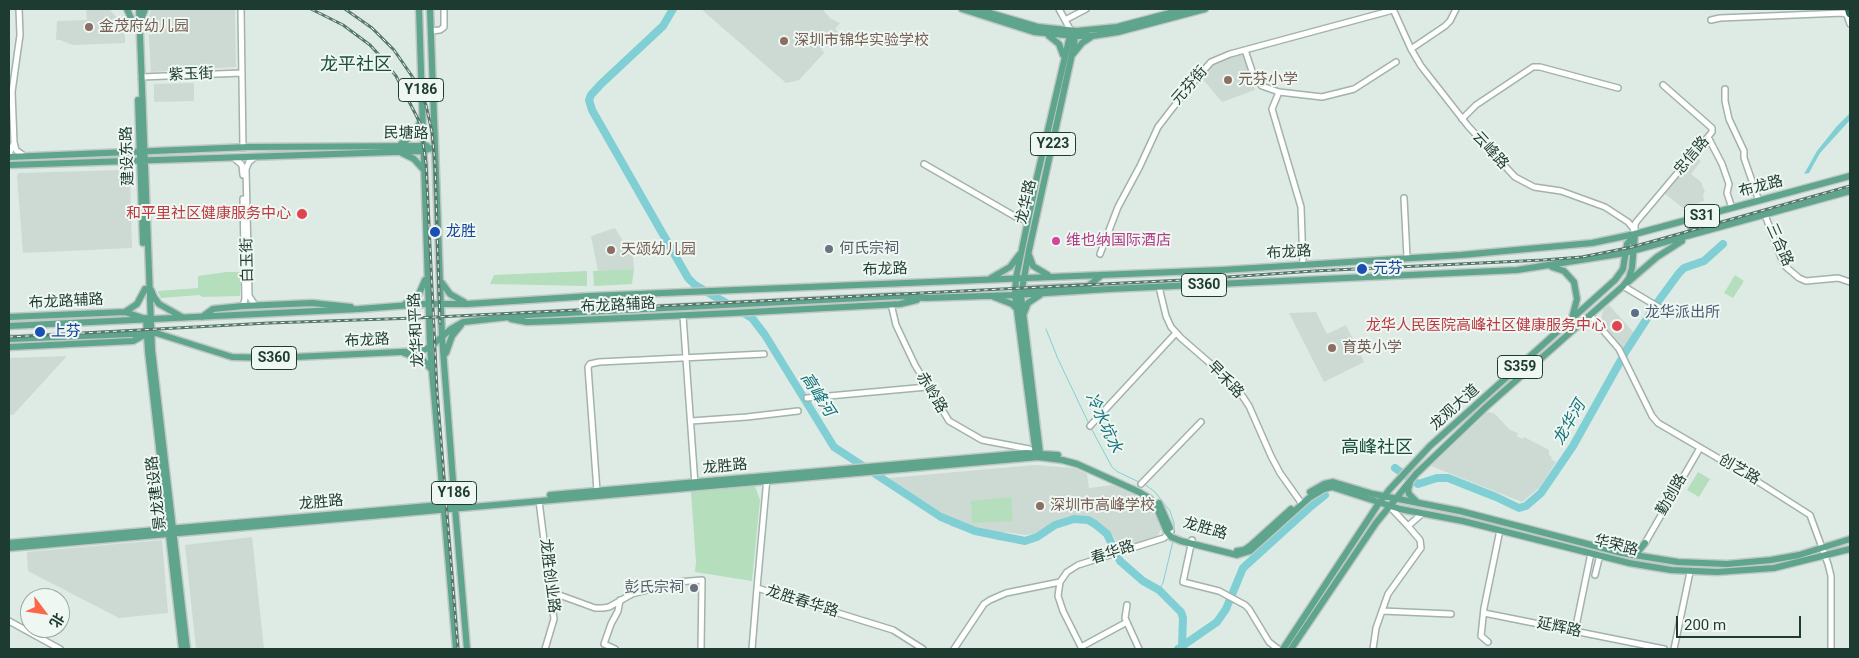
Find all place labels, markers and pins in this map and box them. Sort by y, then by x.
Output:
place label: 金茂府幼儿园 [99,18,189,36]
marker: 金茂府幼儿园 [83,21,95,33]
place label: 深圳市锦华实验学校 [794,32,929,50]
marker: 深圳市锦华实验学校 [778,35,790,47]
place label: 元芬小学 [1238,71,1298,89]
marker: 元芬小学 [1222,74,1234,86]
place label: 和平里社区健康服务中心 [126,205,291,223]
marker: 和平里社区健康服务中心 [295,207,309,221]
place label: 龙胜 [446,223,476,241]
marker: 龙胜 [428,225,442,239]
place label: 维也纳国际酒店 [1066,232,1171,250]
marker: 维也纳国际酒店 [1050,235,1062,247]
place label: 何氏宗祠 [839,240,899,258]
place label: 天颂幼儿园 [621,241,696,259]
marker: 何氏宗祠 [823,243,835,255]
marker: 天颂幼儿园 [605,244,617,256]
place label: 元芬 [1373,260,1403,278]
marker: 元芬 [1355,262,1369,276]
place label: 龙华派出所 [1645,304,1720,322]
marker: 龙华派出所 [1629,307,1641,319]
place label: 龙华人民医院高峰社区健康服务中心 [1366,317,1606,335]
marker: 龙华人民医院高峰社区健康服务中心 [1610,319,1624,333]
place label: 上芬 [51,323,81,341]
marker: 上芬 [33,325,47,339]
place label: 育英小学 [1342,339,1402,357]
marker: 育英小学 [1326,342,1338,354]
place label: 深圳市高峰学校 [1050,497,1155,515]
marker: 深圳市高峰学校 [1034,500,1046,512]
place label: 彭氏宗祠 [624,579,684,597]
marker: 彭氏宗祠 [688,582,700,594]

